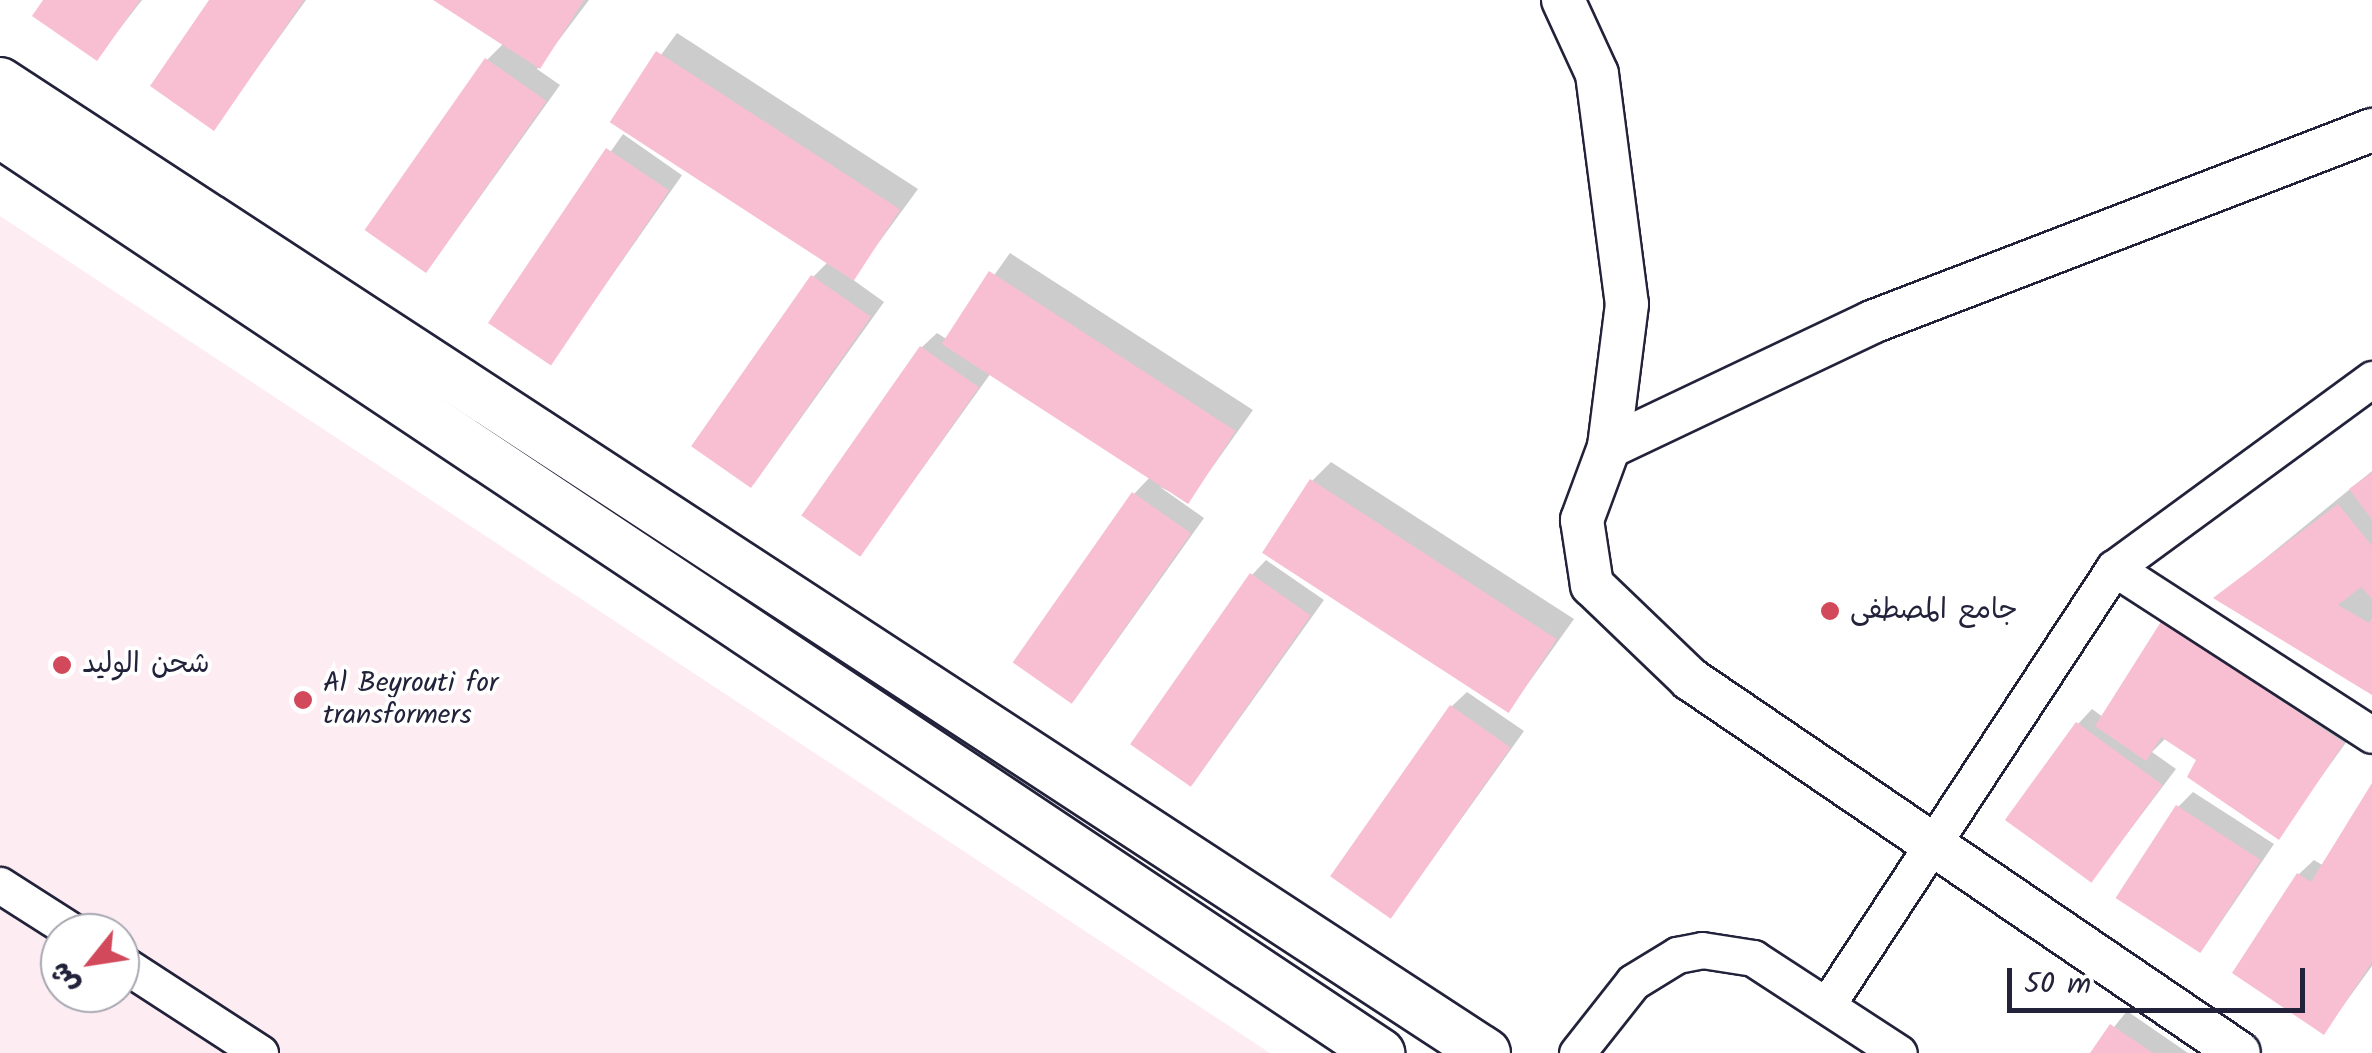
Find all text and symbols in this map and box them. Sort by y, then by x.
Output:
place label: جامع المصطفى [1850,594,2018,628]
marker: جامع المصطفى [1819,600,1841,622]
place label: شحن الوليد [82,648,210,682]
marker: شحن الوليد [51,654,73,676]
place label: Al Beyrouti for transformers [323,667,498,733]
marker: Al Beyrouti for transformers [292,689,314,711]
north arrow [40,913,140,1013]
scale bar [2012,948,2310,1010]
text: ش [38,953,93,1002]
text: 50 m [2024,961,2091,1009]

